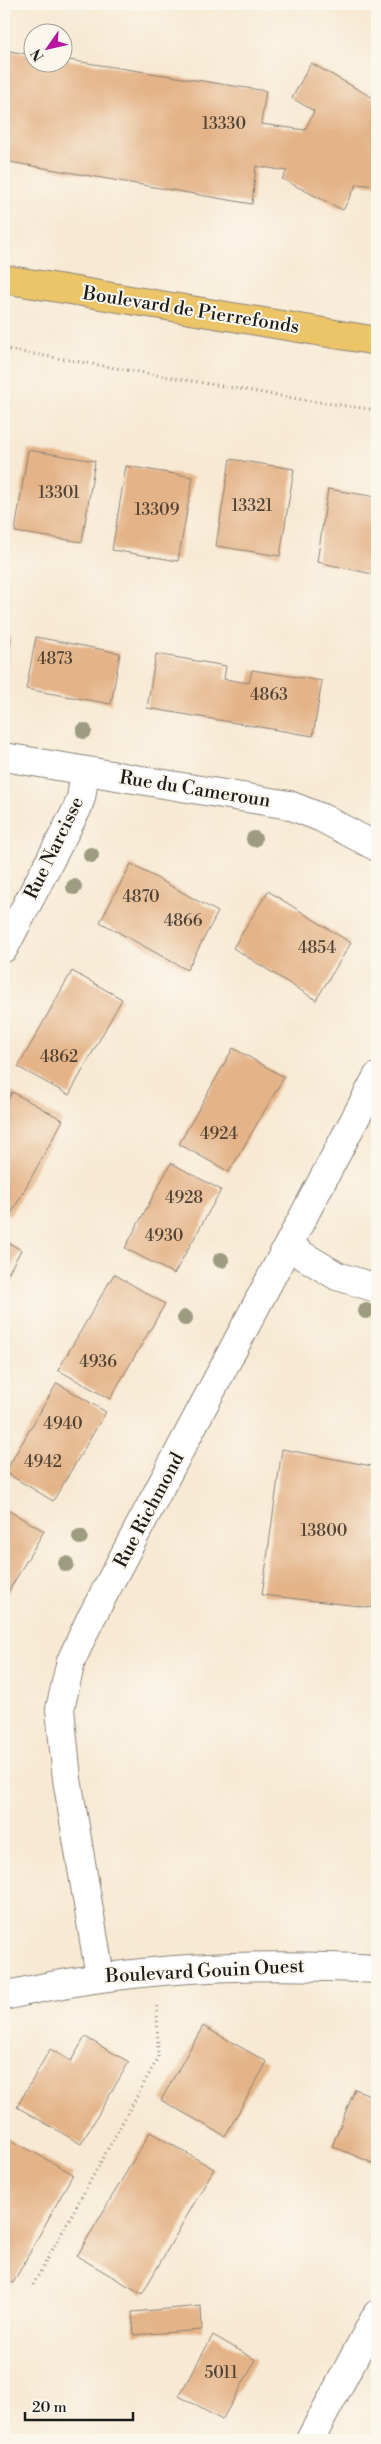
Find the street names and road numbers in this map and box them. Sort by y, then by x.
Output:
street label: Boulevard de Pierrefonds [80,281,301,339]
street label: Rue du Cameroun [118,765,272,813]
street label: Rue Narcisse [19,793,89,903]
street label: Rue Richmond [109,1448,190,1572]
street label: Boulevard Gouin Ouest [104,1954,305,1988]

